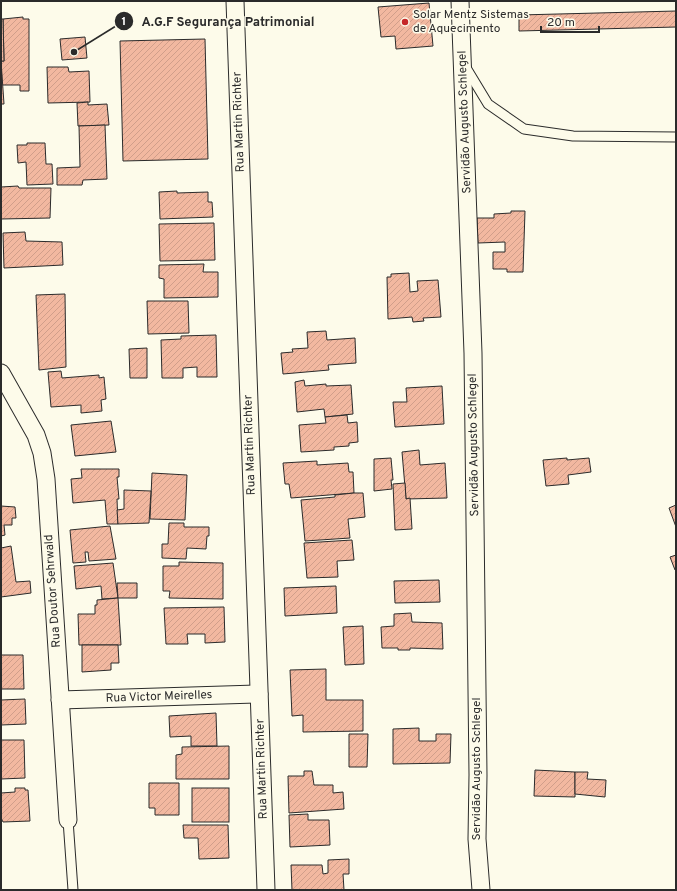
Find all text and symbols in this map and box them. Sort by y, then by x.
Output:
place label: Solar Mentz Sistemas de Aquecimento [413,7,529,37]
callout: A.G.F Segurança Patrimonial [114,8,323,33]
scale bar [541,8,599,34]
text: 1 [122,14,126,30]
text: A.G.F Segurança Patrimonial [141,15,315,31]
text: 20 m [547,15,575,31]
marker: Solar Mentz Sistemas de Aquecimento [400,17,410,27]
street label: Servidão Augusto Schlegel [455,50,475,194]
street label: Rua Martin Richter [229,71,249,173]
street label: Servidão Augusto Schlegel [465,373,483,517]
street label: Rua Martin Richter [240,394,260,496]
street label: Rua Doutor Sehrwald [41,534,65,648]
street label: Rua Victor Meirelles [105,687,213,707]
street label: Servidão Augusto Schlegel [469,697,485,841]
street label: Rua Martin Richter [252,718,272,820]

